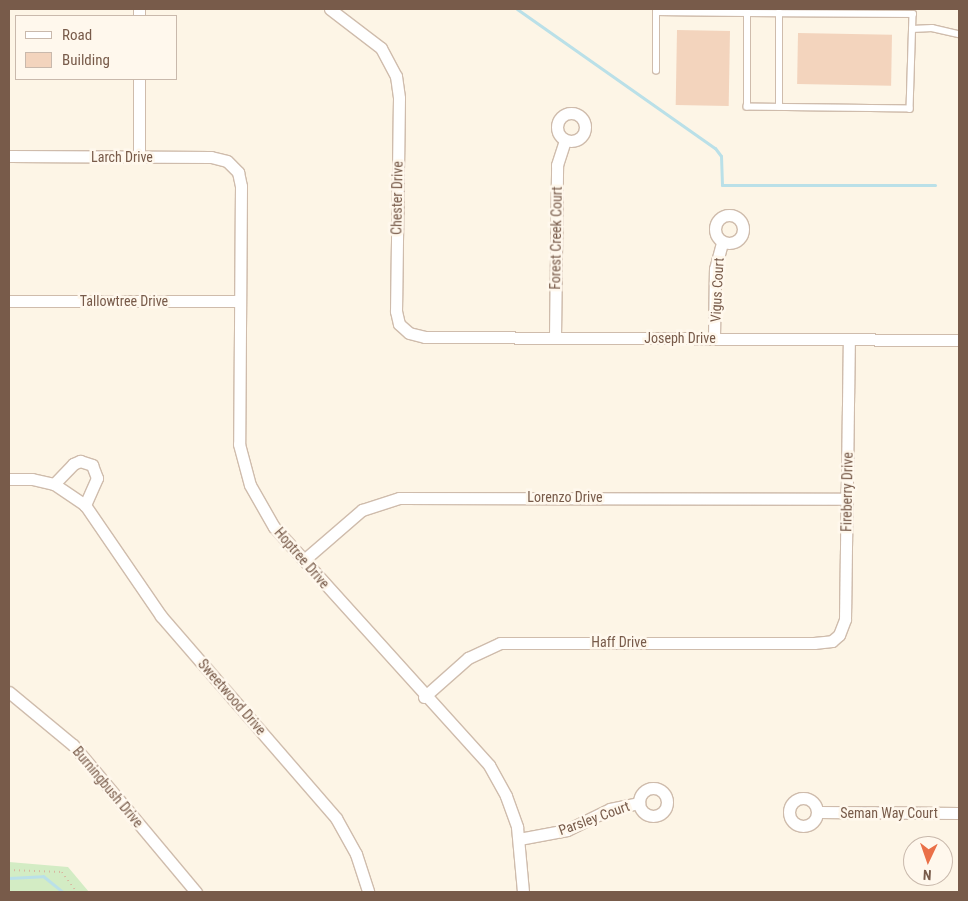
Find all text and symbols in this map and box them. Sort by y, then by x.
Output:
legend [15,15,178,80]
text: Road [62,26,92,44]
text: Building [62,51,110,69]
street label: Larch Drive [91,149,153,165]
street label: Chester Drive [388,161,406,235]
street label: Forest Creek Court [547,186,565,290]
street label: Vigus Court [707,257,727,323]
street label: Tallowtree Drive [80,293,168,309]
street label: Joseph Drive [644,330,716,346]
street label: Fireberry Drive [838,452,856,532]
street label: Lorenzo Drive [527,489,603,505]
street label: Hoptree Drive [271,524,333,592]
street label: Haff Drive [591,634,647,650]
street label: Sweetwood Drive [195,656,269,738]
street label: Burningbush Drive [69,743,147,831]
street label: Parsley Court [556,797,632,839]
street label: Seman Way Court [840,805,938,821]
north arrow [903,836,953,886]
text: N [923,867,932,883]

